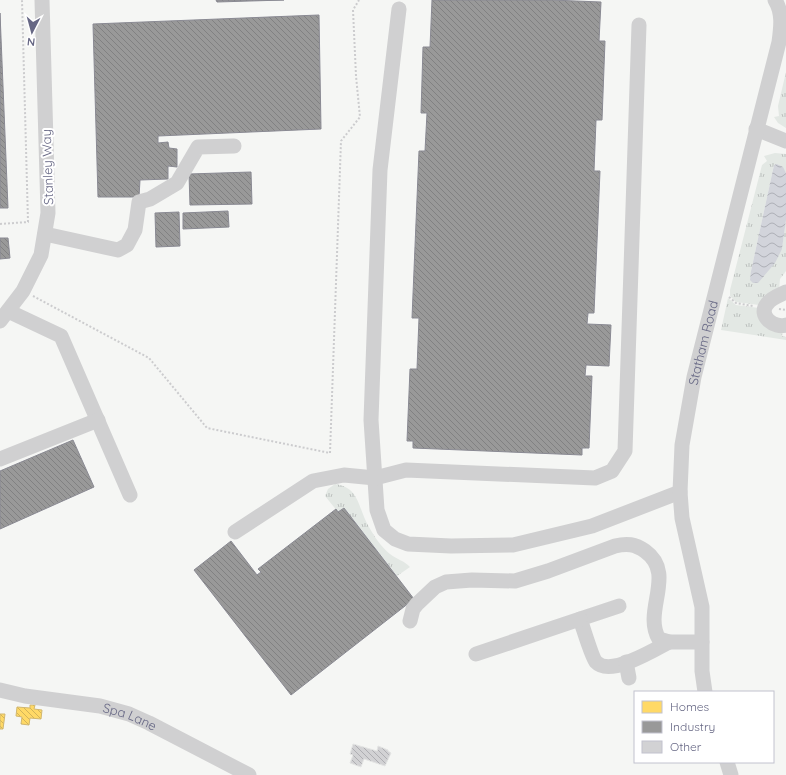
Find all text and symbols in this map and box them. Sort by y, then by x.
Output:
north arrow [12,12,52,52]
text: N [26,35,36,49]
street label: Stanley Way [38,129,56,205]
street label: Statham Road [685,299,721,386]
legend [634,691,774,763]
street label: Spa Lane [101,699,160,734]
text: Homes [670,699,710,714]
text: Industry [670,719,715,734]
text: Other [670,739,702,754]

